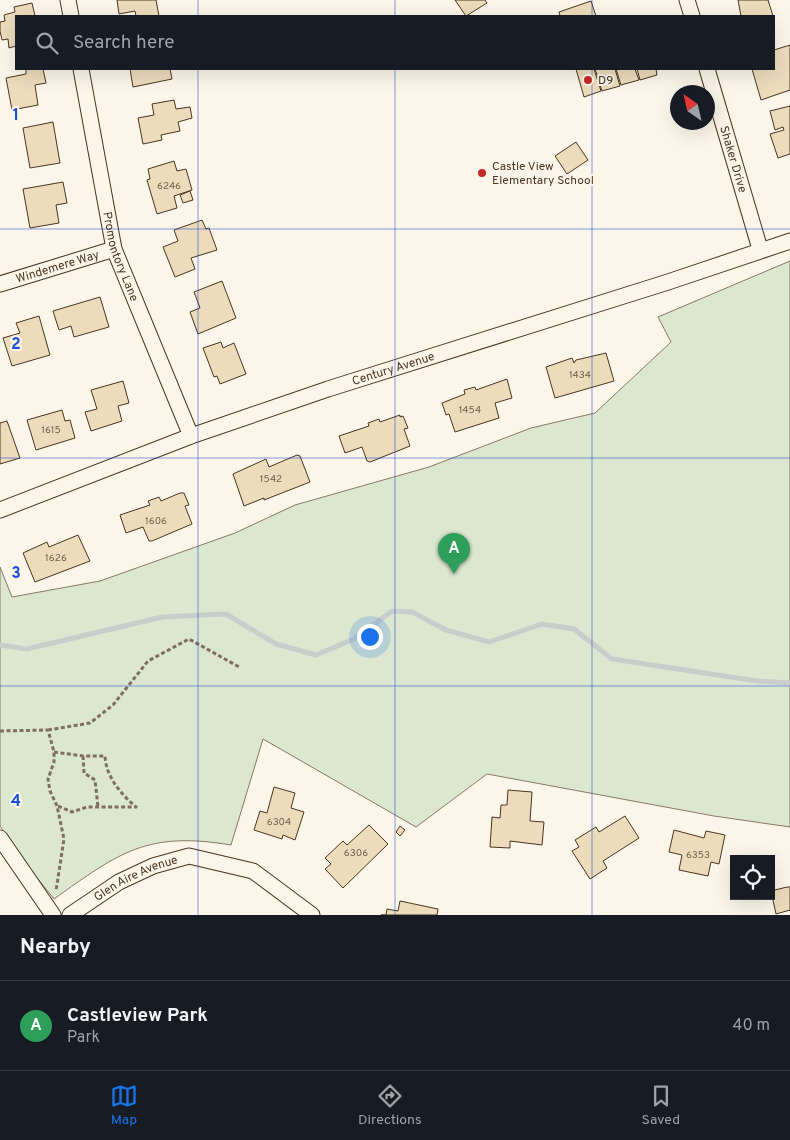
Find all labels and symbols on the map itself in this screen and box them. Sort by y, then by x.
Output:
place label: D9 [598,73,613,89]
marker: D9 [582,74,594,86]
north arrow [670,85,715,130]
text: 1 [13,106,19,126]
street label: Shaker Drive [715,124,750,195]
place label: Castle View Elementary School [492,159,594,189]
marker: Castle View Elementary School [476,167,488,179]
house number: 6246 [157,180,181,193]
street label: Promontory Lane [98,210,142,304]
street label: Windemere Way [14,247,101,288]
text: 2 [11,335,21,355]
street label: Century Avenue [350,349,437,390]
house number: 1434 [569,369,591,382]
house number: 1454 [459,404,481,417]
house number: 1615 [41,424,61,437]
house number: 1542 [260,473,282,486]
house number: 1606 [145,515,167,528]
pin: A [438,533,470,574]
house number: 1626 [45,552,67,565]
text: 3 [11,564,21,584]
your location [357,624,383,650]
text: 4 [11,792,21,812]
house number: 6304 [267,816,291,829]
house number: 6306 [344,847,368,860]
house number: 6353 [686,849,710,862]
street label: Glen Aire Avenue [91,853,180,906]

